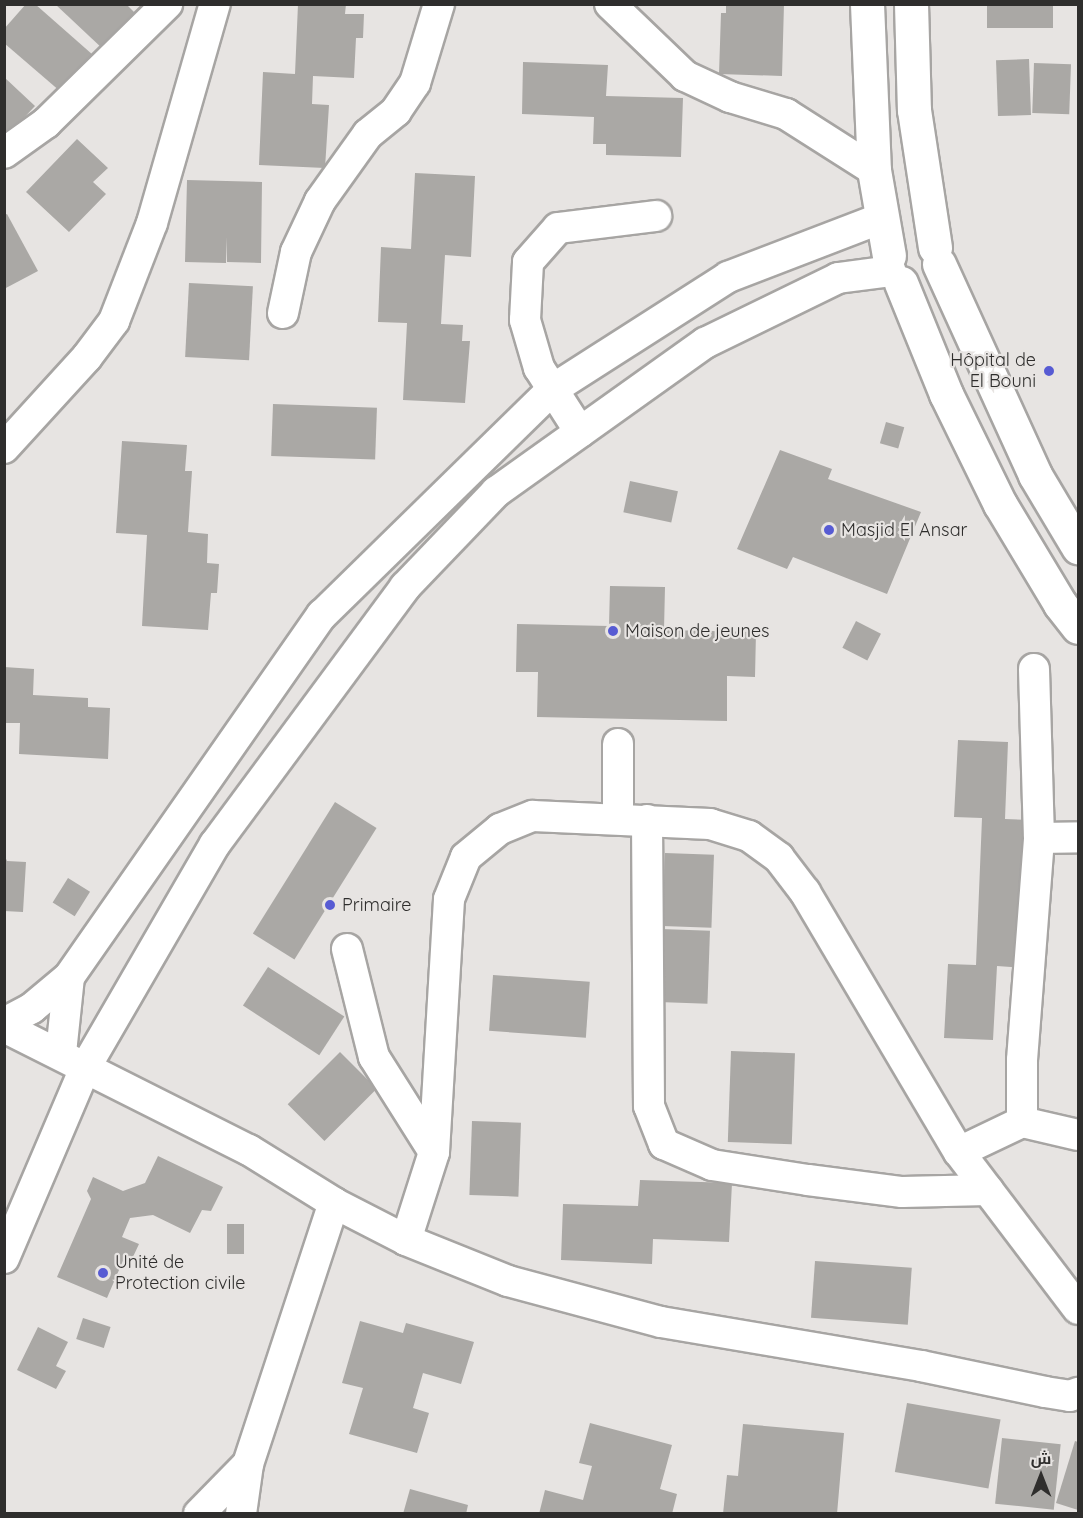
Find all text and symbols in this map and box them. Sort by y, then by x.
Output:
place label: Hôpital de El Bouni [950,350,1036,392]
marker: Hôpital de El Bouni [1040,362,1058,380]
place label: Masjid El Ansar [841,519,968,541]
marker: Masjid El Ansar [822,523,836,537]
place label: Maison de jeunes [625,620,770,642]
marker: Maison de jeunes [606,624,620,638]
place label: Primaire [342,894,411,916]
marker: Primaire [323,898,337,912]
place label: Unité de Protection civile [115,1252,245,1294]
marker: Unité de Protection civile [96,1266,110,1280]
north arrow [1011,1446,1071,1506]
text: ش [1031,1448,1051,1468]

